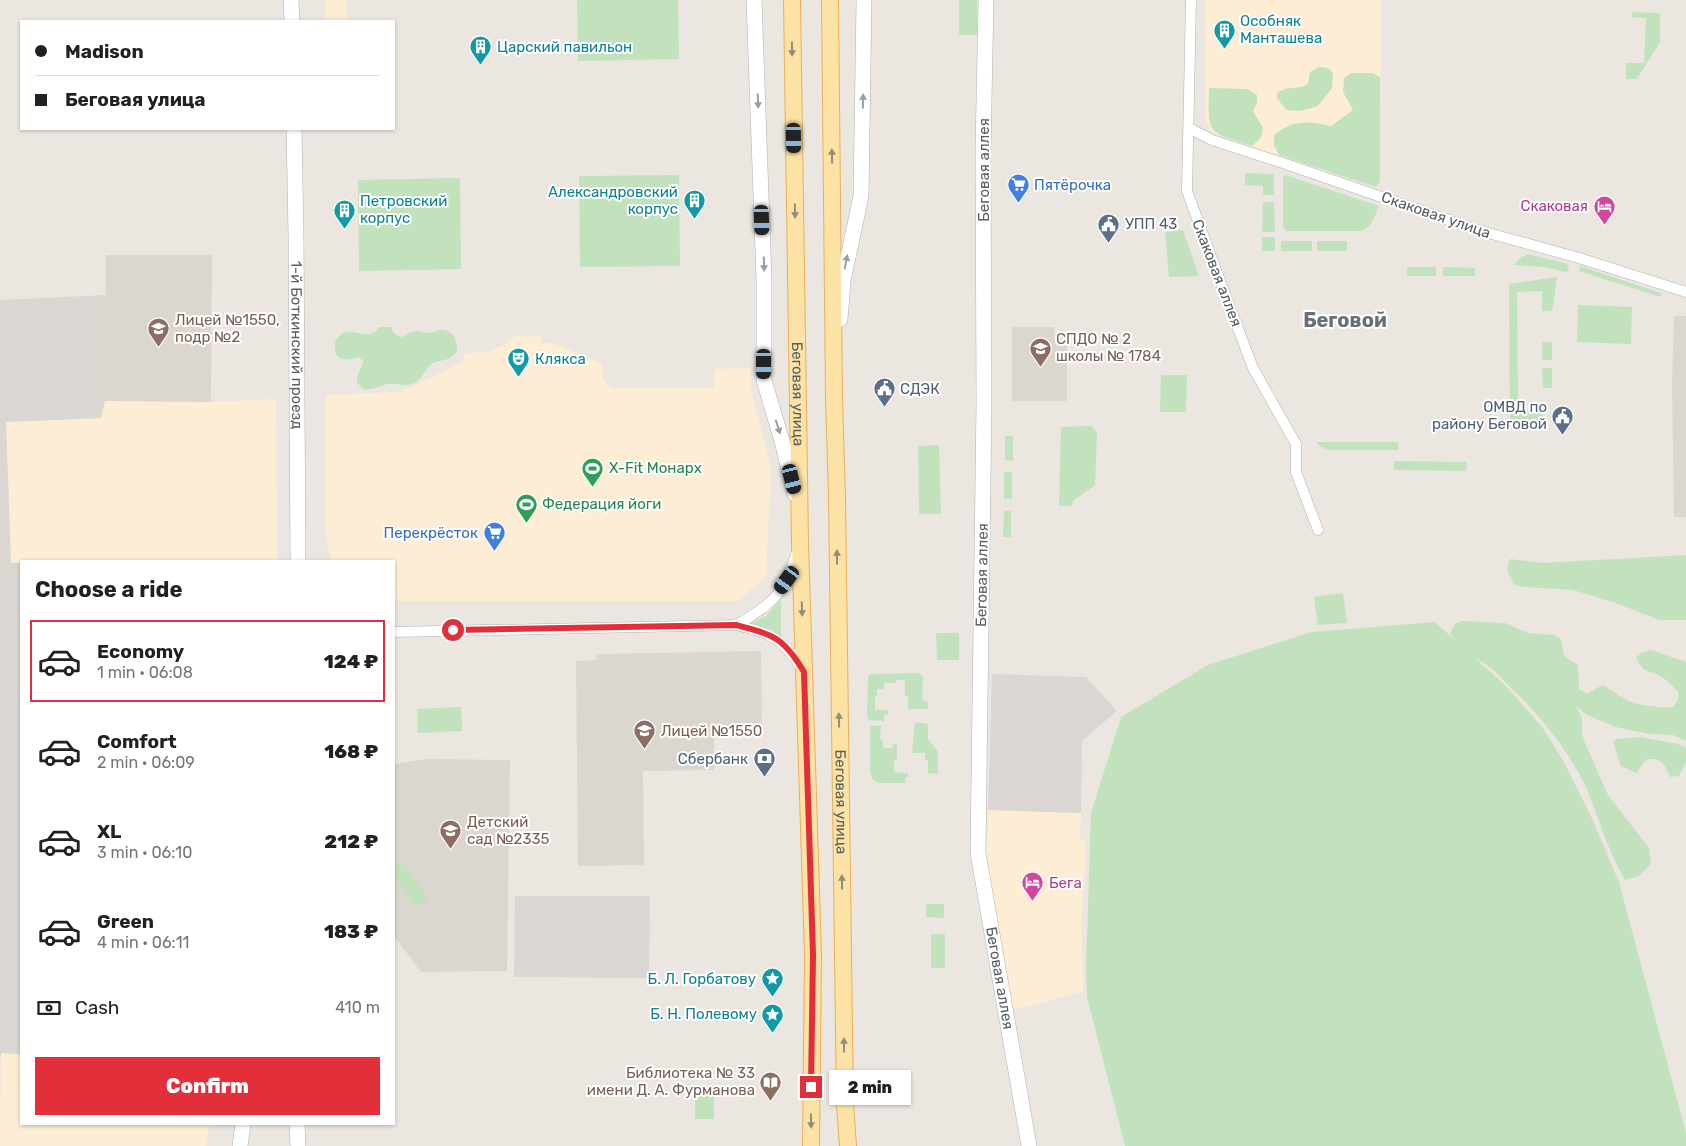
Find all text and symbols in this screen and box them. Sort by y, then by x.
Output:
place label: Особняк Манташева [1240,12,1322,47]
building icon: Особняк Манташева [1212,18,1236,49]
building icon: Царский павильон [469,35,493,66]
place label: Царский павильон [497,38,632,56]
text: Madison [65,40,144,63]
one-way arrow [788,41,796,57]
text: Беговая улица [65,88,205,111]
one-way arrow [754,93,762,109]
one-way arrow [859,93,867,109]
street label: Беговая аллея [975,118,993,222]
car [786,123,801,153]
one-way arrow [827,148,835,164]
supermarket icon: Пятёрочка [1006,173,1030,204]
place label: Пятёрочка [1034,176,1111,194]
place label: Александровский корпус [548,183,678,218]
street label: Скаковая улица [1379,188,1493,242]
building icon: Александровский корпус [682,189,706,220]
place label: Петровский корпус [360,192,447,227]
hotel icon: Скаковая [1592,194,1616,225]
place label: Скаковая [1521,197,1588,215]
building icon: Петровский корпус [332,198,356,229]
one-way arrow [791,203,799,219]
car [753,205,770,235]
public building icon: УПП 43 [1097,212,1121,243]
place label: УПП 43 [1125,215,1177,233]
street label: Скаковая аллея [1188,217,1246,329]
one-way arrow [842,254,850,270]
one-way arrow [760,256,768,272]
street label: 1-й Боткинский проезд [287,261,306,429]
district label: Беговой [1303,308,1387,332]
place label: Лицей №1550, подр №2 [175,311,280,346]
school or university icon: Лицей №1550, подр №2 [147,317,171,348]
place label: СПДО № 2 школы № 1784 [1056,330,1161,365]
school or university icon: СПДО № 2 школы № 1784 [1028,336,1052,367]
street label: Беговая улица [788,341,808,446]
theatre icon: Клякса [507,347,531,378]
car [756,349,771,379]
place label: Клякса [535,350,586,368]
public building icon: СДЭК [872,377,896,408]
place label: СДЭК [900,380,940,398]
place label: ОМВД по району Беговой [1432,398,1547,433]
public building icon: ОМВД по району Беговой [1551,404,1575,435]
one-way arrow [774,420,782,435]
sports icon: X-Fit Монарх [581,456,605,487]
place label: X-Fit Монарх [609,459,702,477]
car [781,463,802,495]
sports icon: Федерация йоги [514,492,538,523]
place label: Федерация йоги [542,495,661,513]
supermarket icon: Перекрёсток [482,521,506,552]
street label: Беговая аллея [972,523,992,627]
place label: Перекрёсток [384,524,478,542]
one-way arrow [833,549,841,565]
car [772,563,801,597]
text: Choose a ride [35,576,182,603]
one-way arrow [798,601,806,617]
route start [442,619,464,641]
icon: car [37,639,82,684]
text: Economy [97,640,184,663]
text: 124 ₽ [324,650,378,673]
text: 1 min · 06:08 [97,663,193,682]
one-way arrow [835,712,843,728]
school or university icon: Лицей №1550 [633,719,657,750]
place label: Лицей №1550 [661,722,762,740]
icon: car [37,729,82,774]
text: Comfort [97,730,177,753]
text: 168 ₽ [324,740,378,763]
bank icon: Сбербанк [752,747,776,778]
street label: Беговая улица [831,749,851,854]
place label: Сбербанк [678,750,748,768]
text: 2 min · 06:09 [97,753,195,772]
place label: Детский сад №2335 [467,813,549,848]
icon: car [37,819,82,864]
school or university icon: Детский сад №2335 [439,819,463,850]
text: XL [97,820,121,843]
text: 212 ₽ [324,830,378,853]
text: 3 min · 06:10 [97,843,192,862]
hotel icon: Бега [1021,871,1045,902]
one-way arrow [838,874,846,890]
place label: Бега [1049,874,1082,892]
icon: car [37,909,82,954]
text: Green [97,910,154,933]
text: 183 ₽ [324,920,378,943]
street label: Беговая аллея [982,925,1018,1031]
text: 4 min · 06:11 [97,933,189,952]
place icon: Б. Л. Горбатову [760,967,784,998]
place label: Б. Л. Горбатову [648,970,756,988]
icon: cash [35,994,63,1022]
text: Cash [75,996,119,1019]
text: 410 m [335,998,380,1017]
place icon: Б. Н. Полевому [761,1002,785,1033]
place label: Б. Н. Полевому [650,1005,757,1023]
one-way arrow [840,1037,848,1053]
button: Confirm [35,1057,380,1115]
place label: Библиотека № 33 имени Д. А. Фурманова [587,1064,755,1099]
library icon: Библиотека № 33 имени Д. А. Фурманова [759,1070,783,1101]
callout: 2 min [828,1070,911,1104]
route end [800,1076,822,1098]
text: 2 min [848,1078,892,1097]
one-way arrow [807,1113,815,1129]

